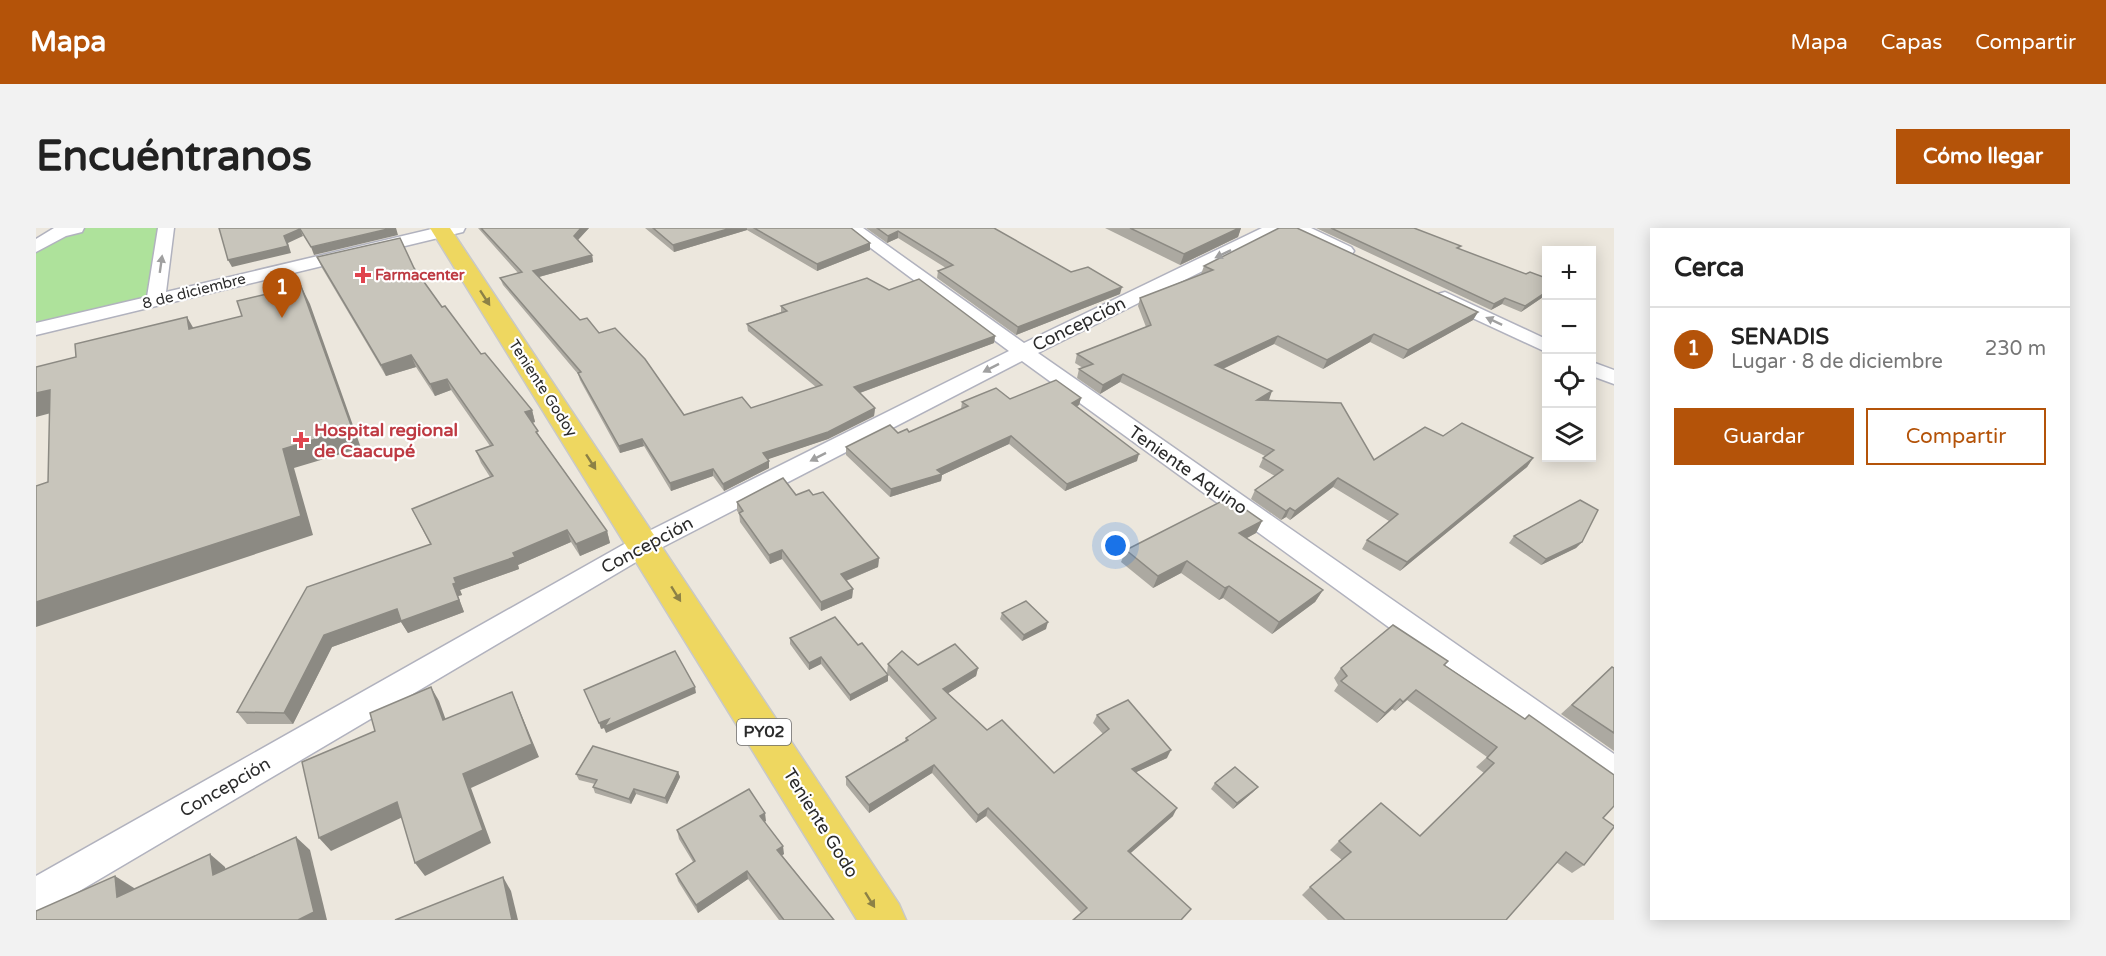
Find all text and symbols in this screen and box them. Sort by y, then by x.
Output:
text: Mapa [30,25,106,59]
text: Mapa [1791,30,1848,55]
text: Capas [1881,30,1942,55]
text: Compartir [1975,30,2076,55]
button: Cómo llegar [1896,129,2070,184]
text: Encuéntranos [36,131,312,182]
map controls [1542,246,1596,462]
button: + [1542,246,1596,300]
one-way arrow [1214,249,1231,258]
text: Cerca [1674,252,1744,283]
one-way arrow [156,255,165,274]
place label: Farmacenter [375,266,465,284]
pin: 1 [262,268,302,318]
marker: Farmacenter [356,268,370,282]
street label: 8 de diciembre [140,269,248,313]
one-way arrow [479,290,490,306]
street label: Concepción [1029,292,1129,356]
button: − [1542,300,1596,354]
one-way arrow [1485,317,1502,326]
text: SENADIS [1731,324,1829,350]
street label: Teniente Godoy [505,336,581,440]
text: 1 [1687,337,1700,361]
text: 230 m [1985,337,2046,361]
text: Lugar · 8 de diciembre [1731,350,1943,374]
button: locate [1542,354,1596,408]
one-way arrow [983,363,1000,373]
button: layers [1542,408,1596,462]
button: Guardar [1674,408,1854,465]
button: Compartir [1866,408,2046,465]
place label: Hospital regional de Caacupé [314,419,458,462]
street label: Teniente Aquino [1124,421,1252,519]
marker: Hospital regional de Caacupé [292,431,310,449]
one-way arrow [809,452,826,461]
one-way arrow [585,454,596,470]
street label: Concepción [597,512,697,578]
your location [1101,531,1130,560]
one-way arrow [670,586,681,602]
road number: PY02 [737,719,791,745]
street label: Concepción [176,752,274,822]
street label: Teniente Godo [779,764,863,882]
one-way arrow [865,892,876,909]

